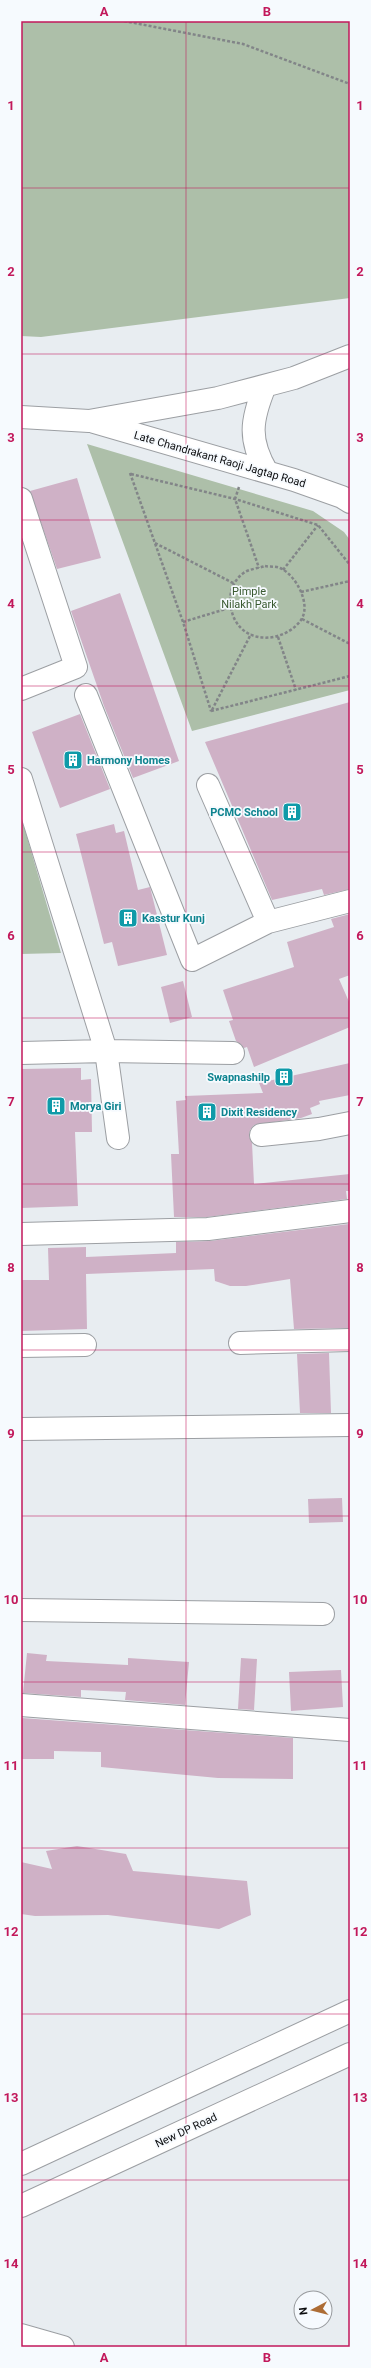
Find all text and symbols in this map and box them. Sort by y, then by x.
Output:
text: A [100,4,109,19]
text: B [263,4,271,19]
text: 1 [7,98,15,113]
text: 1 [356,98,364,113]
text: 2 [7,264,15,279]
text: 2 [356,264,364,279]
street label: Late Chandrakant Raoji Jagtap Road [133,429,307,490]
text: 3 [7,430,15,445]
text: 3 [356,430,364,445]
park label: Pimple Nilakh Park [221,585,277,611]
text: 4 [7,596,15,611]
text: 4 [356,596,364,611]
building icon: Harmony Homes [62,749,84,771]
place label: Harmony Homes [87,754,170,767]
text: 5 [7,762,15,777]
text: 5 [356,762,364,777]
building icon: PCMC School [281,801,303,823]
place label: PCMC School [210,806,278,819]
building icon: Kasstur Kunj [117,907,139,929]
place label: Kasstur Kunj [142,912,205,925]
text: 6 [7,928,15,943]
text: 6 [356,928,364,943]
building icon: Swapnashilp [273,1066,295,1088]
place label: Swapnashilp [207,1071,270,1084]
text: 7 [7,1094,15,1109]
text: 7 [356,1094,364,1109]
building icon: Morya Giri [45,1095,67,1117]
place label: Morya Giri [70,1100,121,1113]
building icon: Dixit Residency [196,1101,218,1123]
place label: Dixit Residency [221,1106,298,1119]
text: 8 [7,1260,15,1275]
text: 8 [356,1260,364,1275]
text: 9 [7,1426,15,1441]
text: 9 [356,1426,364,1441]
text: 10 [4,1592,18,1607]
text: 10 [353,1592,367,1607]
text: 11 [4,1758,18,1773]
text: 11 [353,1758,367,1773]
text: 12 [4,1924,18,1939]
text: 12 [353,1924,367,1939]
text: 13 [4,2090,18,2105]
text: 13 [353,2090,367,2105]
street label: New DP Road [153,2110,219,2150]
text: 14 [4,2256,19,2271]
text: 14 [353,2256,368,2271]
north arrow [293,2290,333,2330]
text: N [297,2306,310,2316]
text: A [100,2350,109,2365]
text: B [263,2350,271,2365]

